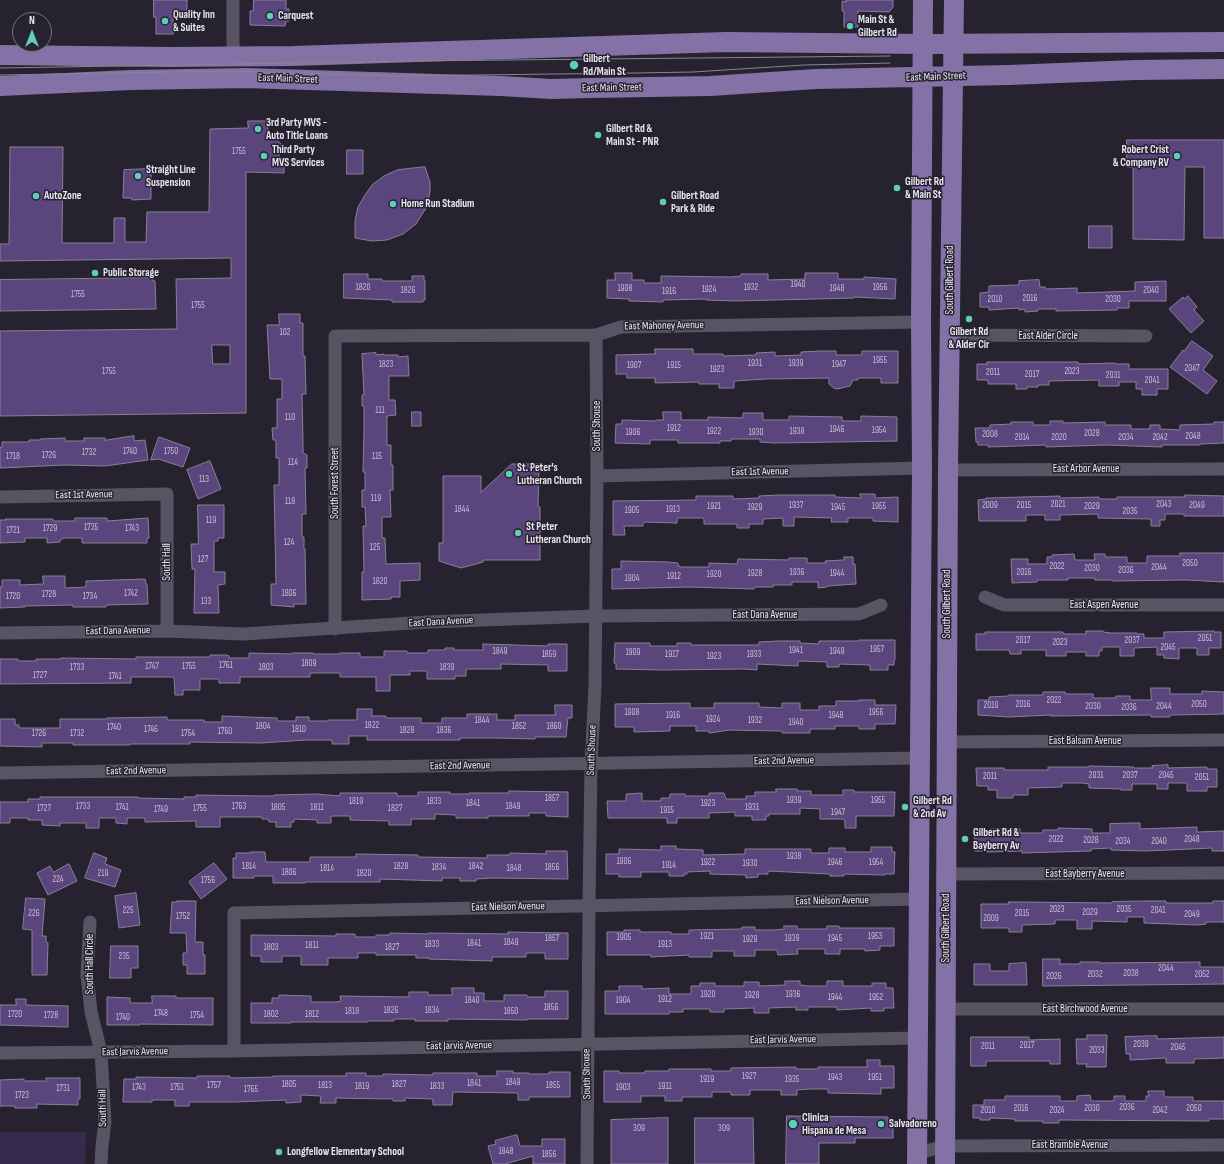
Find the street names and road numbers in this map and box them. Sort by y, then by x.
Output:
street label: East Main Street [906,69,966,85]
street label: East Main Street [258,71,318,87]
street label: East Main Street [582,81,642,95]
street label: South Gilbert Road [943,246,957,314]
street label: East Mahoney Avenue [624,319,704,333]
street label: East Alder Circle [1018,329,1078,343]
street label: South Shouse [590,401,604,451]
street label: South Forest Street [328,447,342,519]
street label: East Arbor Avenue [1053,462,1119,476]
street label: East 1st Avenue [731,465,789,479]
street label: East 1st Avenue [55,488,113,502]
street label: South Hall [160,543,174,581]
street label: South Gilbert Road [940,570,954,638]
street label: East Aspen Avenue [1070,598,1138,612]
street label: East Dana Avenue [733,608,797,622]
street label: East Dana Avenue [408,614,474,630]
street label: East Dana Avenue [85,624,151,638]
street label: South Shouse [585,724,599,776]
street label: East Balsam Avenue [1049,734,1121,748]
street label: East 2nd Avenue [754,754,814,768]
street label: East 2nd Avenue [430,759,490,773]
street label: East 2nd Avenue [106,764,166,778]
street label: East Bayberry Avenue [1045,867,1125,881]
street label: East Nielson Avenue [795,894,869,908]
street label: South Gilbert Road [939,894,953,962]
street label: East Nielson Avenue [471,900,545,914]
street label: South Hall Circle [83,934,97,994]
street label: East Birchwood Avenue [1042,1002,1128,1016]
street label: East Jarvis Avenue [750,1033,816,1047]
street label: East Jarvis Avenue [426,1039,492,1053]
street label: East Jarvis Avenue [102,1045,168,1059]
street label: South Shouse [580,1049,594,1099]
street label: South Hall [96,1089,110,1127]
street label: East Bramble Avenue [1032,1138,1108,1152]

